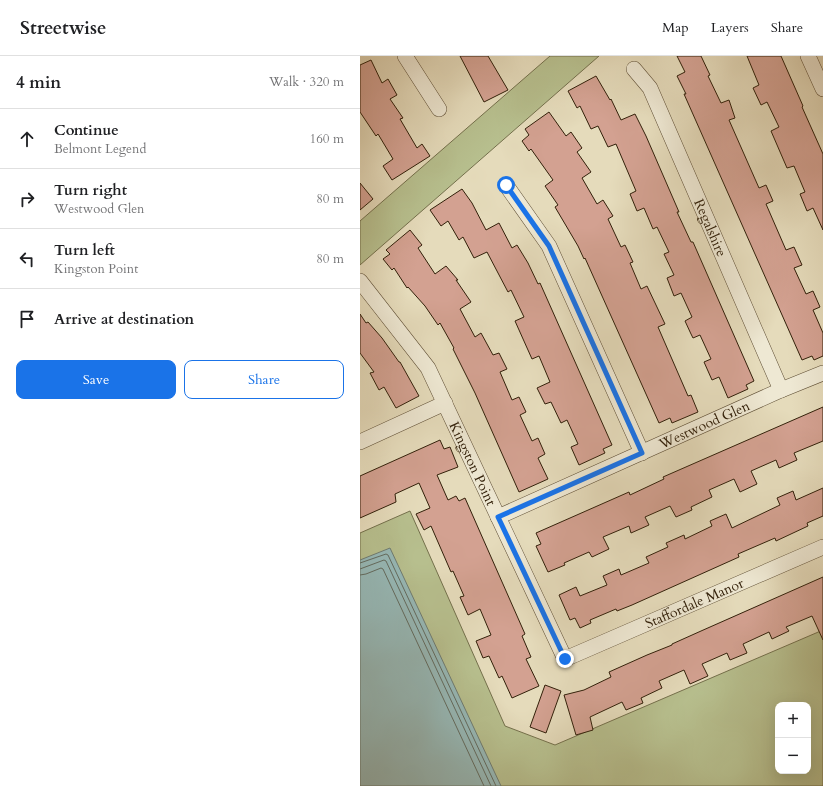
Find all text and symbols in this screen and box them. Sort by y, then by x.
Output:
text: Streetwise [20,15,107,41]
text: Map [662,18,689,37]
text: Layers [711,18,749,37]
text: Share [771,18,803,37]
text: 4 min [16,71,61,94]
text: Walk · 320 m [269,73,344,91]
text: Continue [54,120,119,140]
icon: ahead [16,128,38,150]
text: 160 m [310,130,344,148]
text: Belmont Legend [54,140,146,158]
route start [497,176,515,194]
text: Turn right [54,180,127,200]
icon: right [16,188,38,210]
text: 80 m [316,190,344,208]
street label: Regalshire [690,196,731,260]
text: Westwood Glen [54,200,145,218]
text: Turn left [54,240,115,260]
icon: left [16,248,38,270]
text: 80 m [316,250,344,268]
text: Kingston Point [54,260,138,278]
icon: arrive [16,308,38,330]
text: Arrive at destination [54,309,194,329]
button: Save [16,360,176,399]
button: Share [184,360,344,399]
street label: Westwood Glen [655,396,753,454]
street label: Kingston Point [445,418,501,509]
street label: Staffordale Manor [642,573,747,633]
route end [556,650,574,668]
map controls [775,702,811,774]
button: + [775,702,811,738]
button: − [775,738,811,774]

